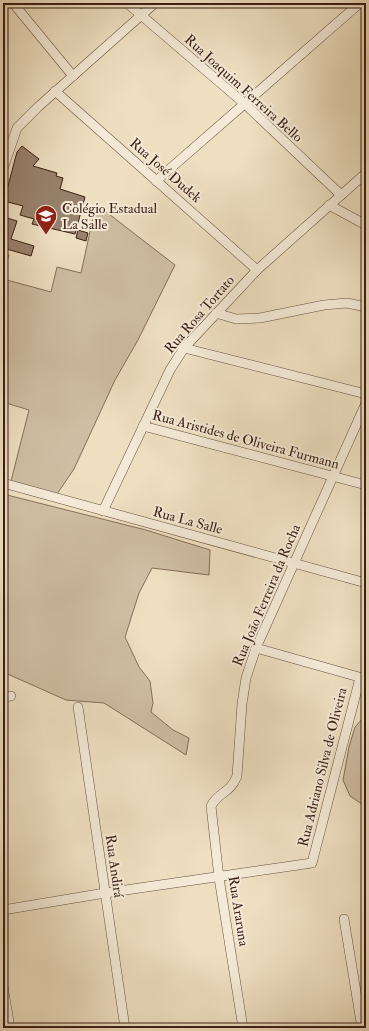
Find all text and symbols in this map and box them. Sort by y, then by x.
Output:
street label: Rua Joaquim Ferreira Bello [181,31,306,146]
street label: Rua José Dudek [126,135,205,206]
place label: Colégio Estadual La Salle [62,200,158,233]
school or university icon: Colégio Estadual La Salle [33,203,59,236]
street label: Rua Rosa Tortato [161,272,238,357]
street label: Rua Aristides de Oliveira Furmann [151,406,341,473]
street label: Rua La Salle [151,503,225,538]
street label: Rua João Ferreira da Rocha [229,521,304,669]
street label: Rua Adriano Silva de Oliveira [294,685,351,849]
street label: Rua Andirá [102,833,127,899]
street label: Rua Araruna [225,875,253,948]

